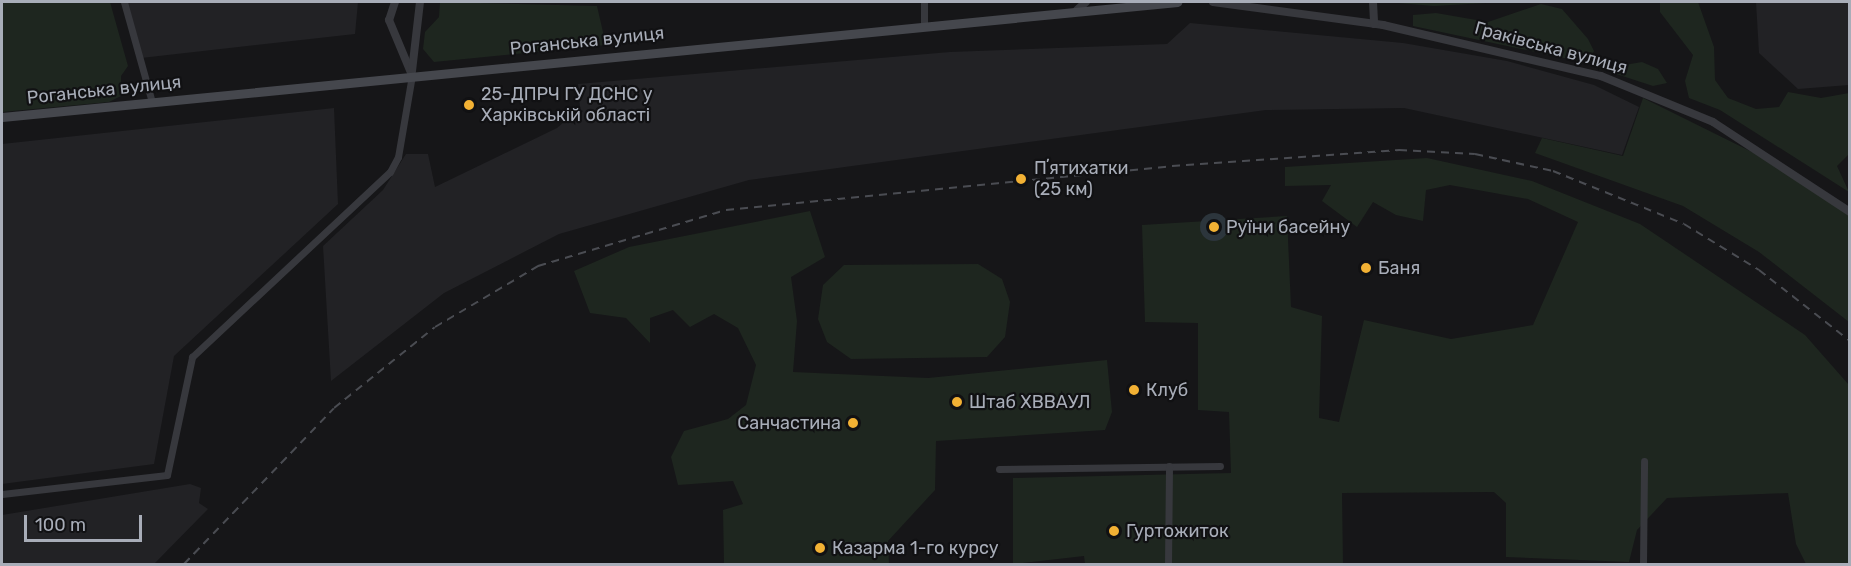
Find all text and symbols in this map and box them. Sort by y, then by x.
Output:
street label: Граківська вулиця [1472,17,1630,79]
street label: Роганська вулиця [509,22,665,60]
street label: Роганська вулиця [26,71,182,109]
place label: 25-ДПРЧ ГУ ДСНС у Харківській області [481,84,653,127]
marker: 25-ДПРЧ ГУ ДСНС у Харківській області [462,98,476,112]
place label: Пʼятихатки (25 км) [1034,158,1129,201]
marker: Пʼятихатки (25 км) [1012,170,1030,188]
place label: Руїни басейну [1226,216,1350,238]
marker: Руїни басейну [1207,220,1221,234]
place label: Баня [1378,257,1420,279]
marker: Баня [1359,261,1373,275]
place label: Клуб [1146,379,1188,401]
marker: Клуб [1127,383,1141,397]
place label: Штаб ХВВАУЛ [969,391,1090,413]
marker: Штаб ХВВАУЛ [950,395,964,409]
place label: Санчастина [737,412,841,434]
marker: Санчастина [846,416,860,430]
scale bar [27,503,146,541]
text: 100 m [35,514,86,536]
place label: Гуртожиток [1126,520,1229,542]
marker: Гуртожиток [1107,524,1121,538]
place label: Казарма 1-го курсу [832,537,999,559]
marker: Казарма 1-го курсу [813,541,827,555]

